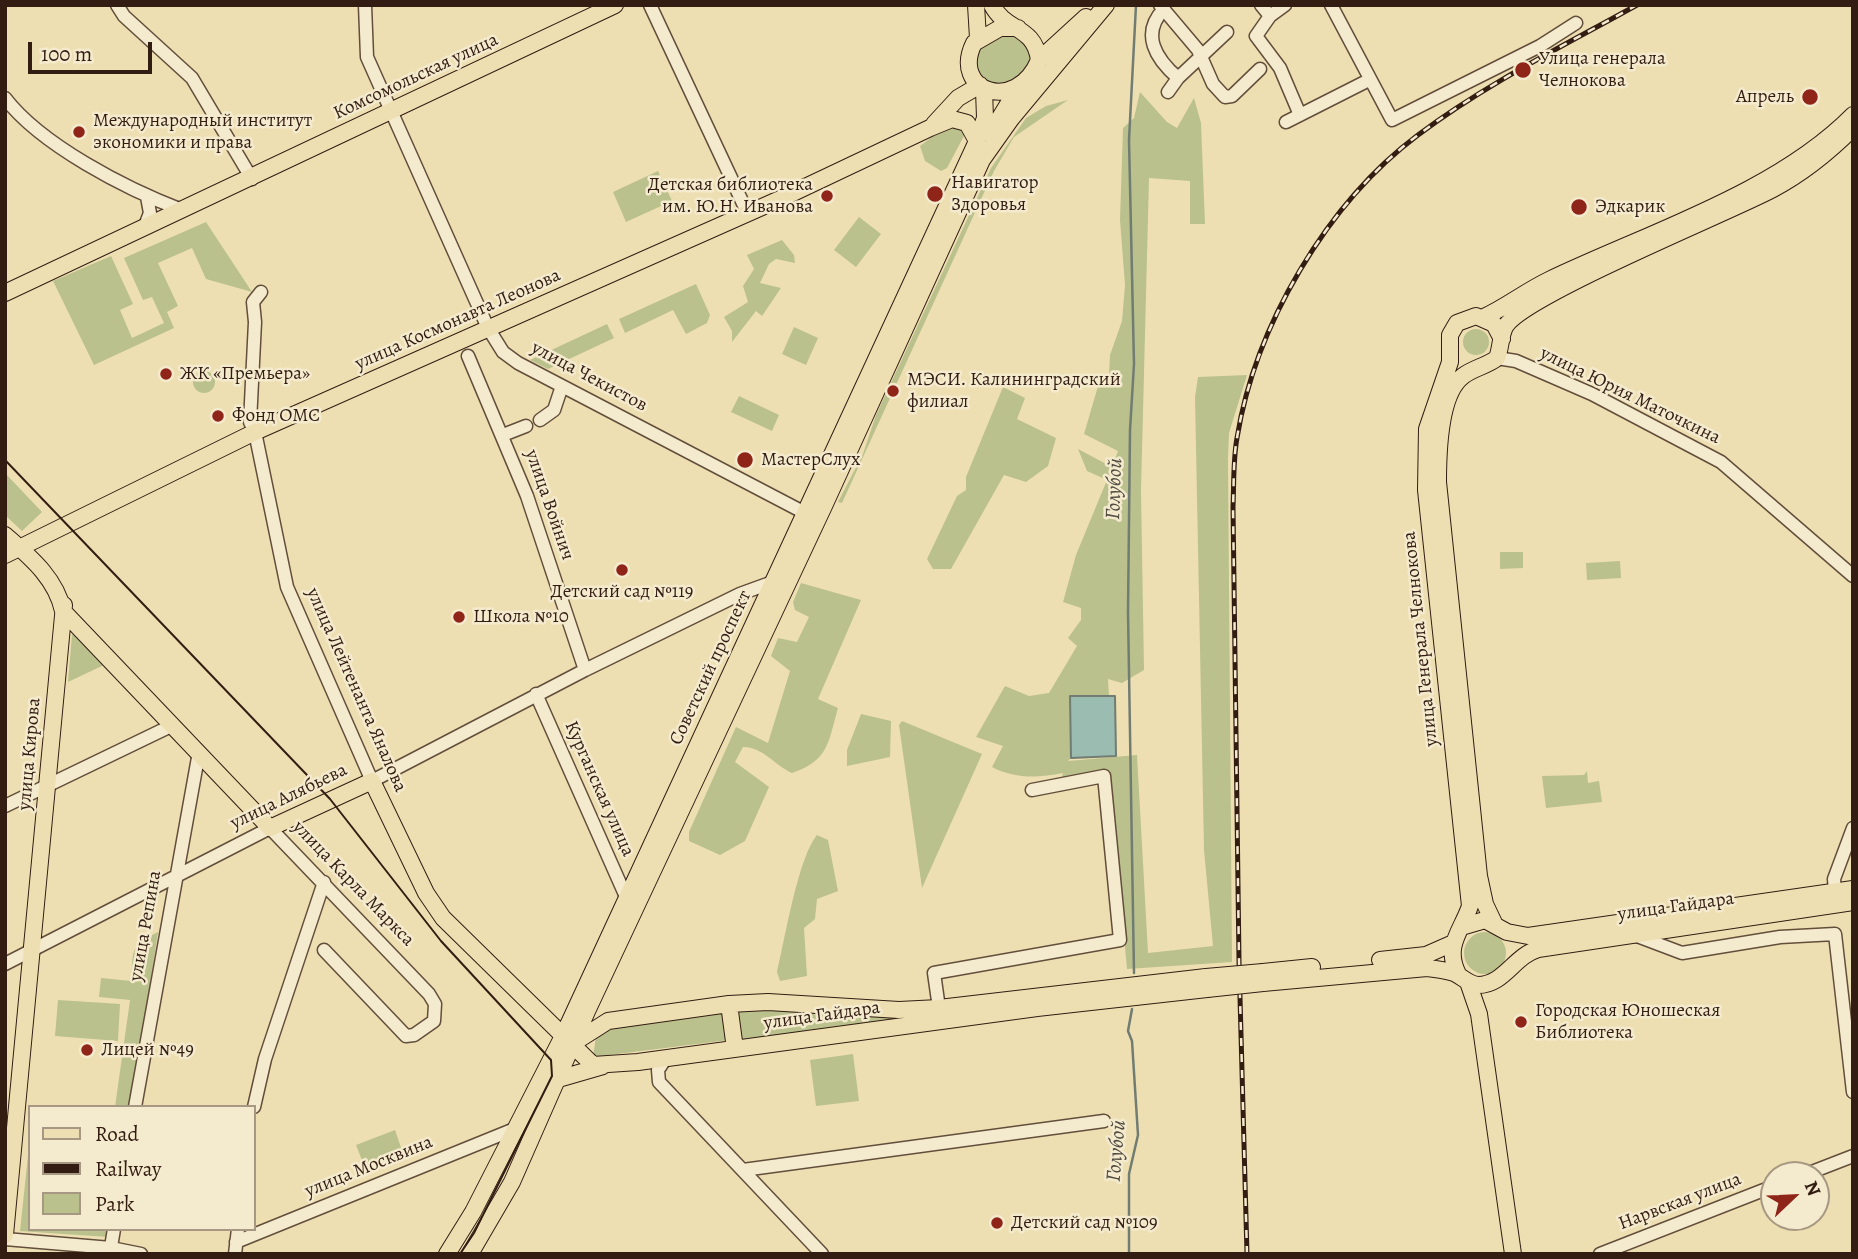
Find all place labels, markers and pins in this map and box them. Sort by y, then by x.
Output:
place label: Улица генерала Челнокова [1539,48,1666,92]
marker: Улица генерала Челнокова [1513,60,1533,80]
place label: Апрель [1736,86,1794,108]
marker: Апрель [1800,87,1820,107]
place label: Международный институт экономики и права [93,110,312,154]
marker: Международный институт экономики и права [71,124,87,140]
place label: Навигатор Здоровья [951,172,1039,216]
place label: Детская библиотека им. Ю.Н. Иванова [648,174,813,218]
marker: Навигатор Здоровья [925,184,945,204]
marker: Детская библиотека им. Ю.Н. Иванова [819,188,835,204]
place label: Эдкарик [1595,196,1665,218]
marker: Эдкарик [1569,197,1589,217]
place label: ЖК «Премьера» [180,363,310,385]
marker: ЖК «Премьера» [158,366,174,382]
place label: МЭСИ. Калининградский филиал [907,369,1121,413]
marker: МЭСИ. Калининградский филиал [885,383,901,399]
place label: Фонд ОМС [232,405,320,427]
marker: Фонд ОМС [210,408,226,424]
place label: МастерСлух [761,449,860,471]
marker: МастерСлух [735,450,755,470]
marker: Детский сад №119 [614,562,630,578]
place label: Детский сад №119 [551,581,693,603]
place label: Школа №10 [473,606,569,628]
marker: Школа №10 [451,609,467,625]
place label: Городская Юношеская Библиотека [1535,1000,1721,1044]
marker: Городская Юношеская Библиотека [1513,1014,1529,1030]
place label: Лицей №49 [101,1039,194,1061]
marker: Лицей №49 [79,1042,95,1058]
place label: Детский сад №109 [1011,1212,1158,1234]
marker: Детский сад №109 [989,1215,1005,1231]

